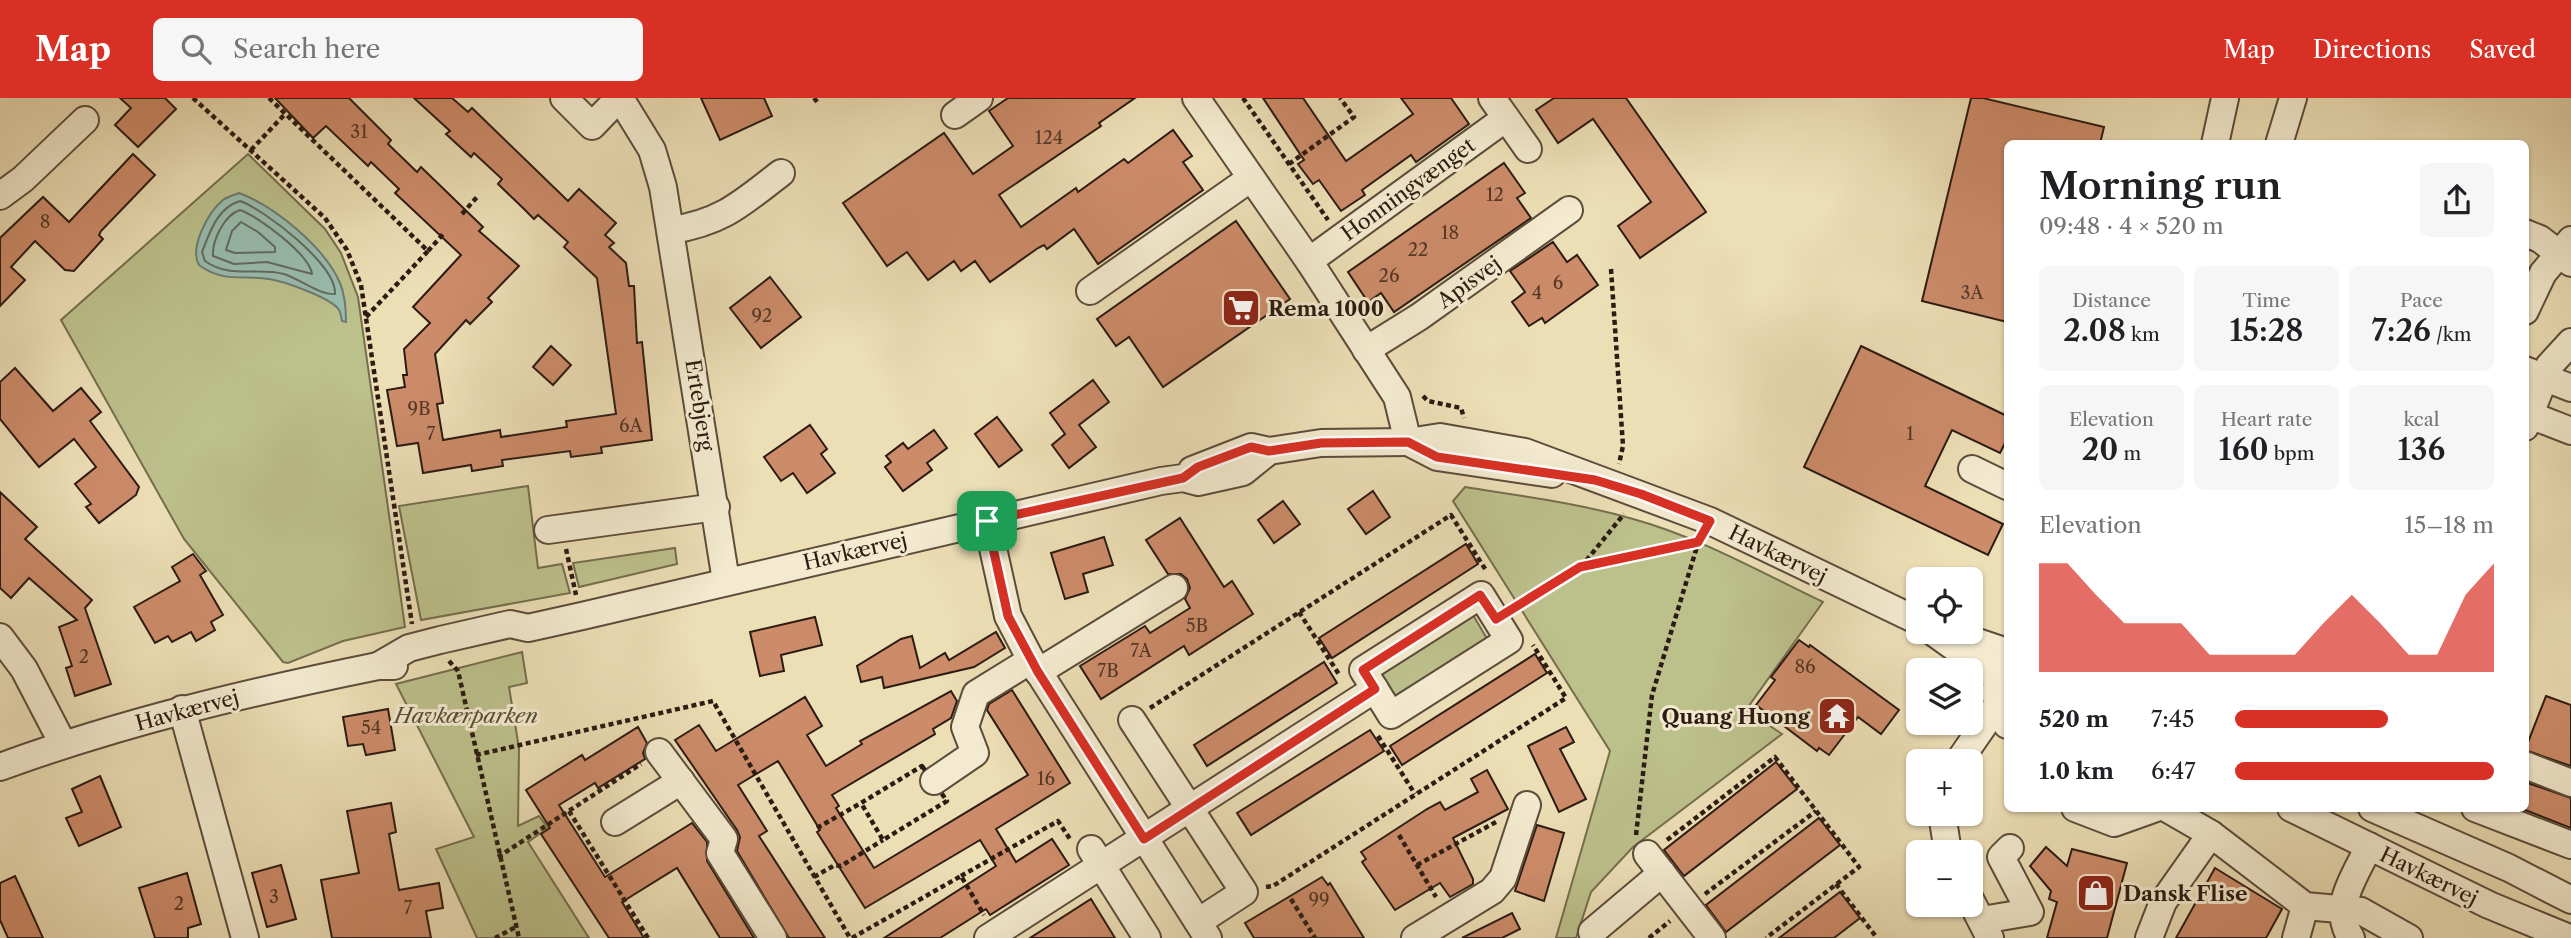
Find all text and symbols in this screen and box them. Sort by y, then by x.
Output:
search box [153,18,643,81]
text: Map [35,29,111,70]
icon: search [177,30,215,68]
text: Search here [233,33,380,65]
text: Map [2223,35,2275,64]
text: Directions [2313,35,2431,64]
text: Saved [2469,35,2536,64]
house number: 31 [350,121,368,143]
house number: 124 [1035,127,1063,149]
street label: Honningvænget [1336,132,1480,246]
text: Morning run [2039,162,2282,209]
button: share [2420,163,2494,237]
house number: 12 [1486,184,1504,206]
house number: 8 [40,211,50,233]
text: 09:48 · 4 × 520 m [2039,212,2224,240]
house number: 18 [1441,222,1459,244]
house number: 22 [1408,239,1428,261]
street label: Apisvej [1432,251,1506,314]
house number: 26 [1379,265,1399,287]
house number: 6 [1553,272,1563,294]
house number: 4 [1532,282,1542,304]
house number: 3A [1960,282,1984,304]
supermarket icon: Rema 1000 [1220,287,1262,329]
text: Distance [2072,289,2151,312]
text: Time [2242,289,2291,312]
text: Pace [2400,289,2443,312]
place label: Rema 1000 [1268,296,1384,321]
house number: 92 [752,305,772,327]
text: 2.08 [2063,312,2126,349]
text: 15:28 [2229,312,2304,349]
text: 7:26 [2371,312,2431,349]
text: km [2126,323,2160,346]
text: /km [2431,323,2472,346]
street label: Ertebjerg [680,357,720,454]
house number: 9B [407,398,431,420]
text: Elevation [2069,408,2154,431]
text: Heart rate [2221,408,2312,431]
text: kcal [2404,408,2439,431]
house number: 6A [619,415,644,437]
house number: 7 [427,423,436,445]
house number: 1 [1906,423,1914,445]
text: 20 [2082,431,2118,468]
text: 160 [2218,431,2269,468]
text: 136 [2398,431,2445,468]
text: m [2118,442,2141,465]
text: bpm [2269,442,2315,465]
pin [957,491,1017,551]
icon: arrive [968,502,1006,540]
text: Elevation [2039,511,2142,539]
text: 15–18 m [2404,511,2494,539]
street label: Havkærvej [1725,519,1831,589]
street label: Havkærvej [800,527,910,575]
map controls [1906,567,1983,917]
button: locate [1906,567,1983,644]
house number: 5B [1186,615,1208,637]
house number: 7A [1130,640,1152,662]
house number: 2 [79,646,89,668]
house number: 86 [1794,656,1816,678]
button: layers [1906,658,1983,735]
house number: 7B [1097,660,1119,682]
street label: Havkærvej [132,684,242,736]
temple icon: Quang Huong [1816,695,1858,737]
park label: Havkærparken [392,703,538,728]
place label: Quang Huong [1662,704,1811,729]
text: 520 m [2039,705,2109,733]
text: 7:45 [2151,705,2195,733]
house number: 54 [361,717,381,739]
button: + [1906,749,1983,826]
text: 1.0 km [2039,757,2114,785]
text: 6:47 [2151,757,2196,785]
house number: 16 [1037,768,1055,790]
button: − [1906,840,1983,917]
street label: Havkærvej [2376,841,2482,911]
shop icon: Dansk Flise [2075,872,2117,914]
place label: Dansk Flise [2123,881,2248,906]
house number: 3 [269,886,279,908]
house number: 99 [1308,889,1330,911]
house number: 2 [174,893,184,915]
house number: 7 [404,897,413,919]

